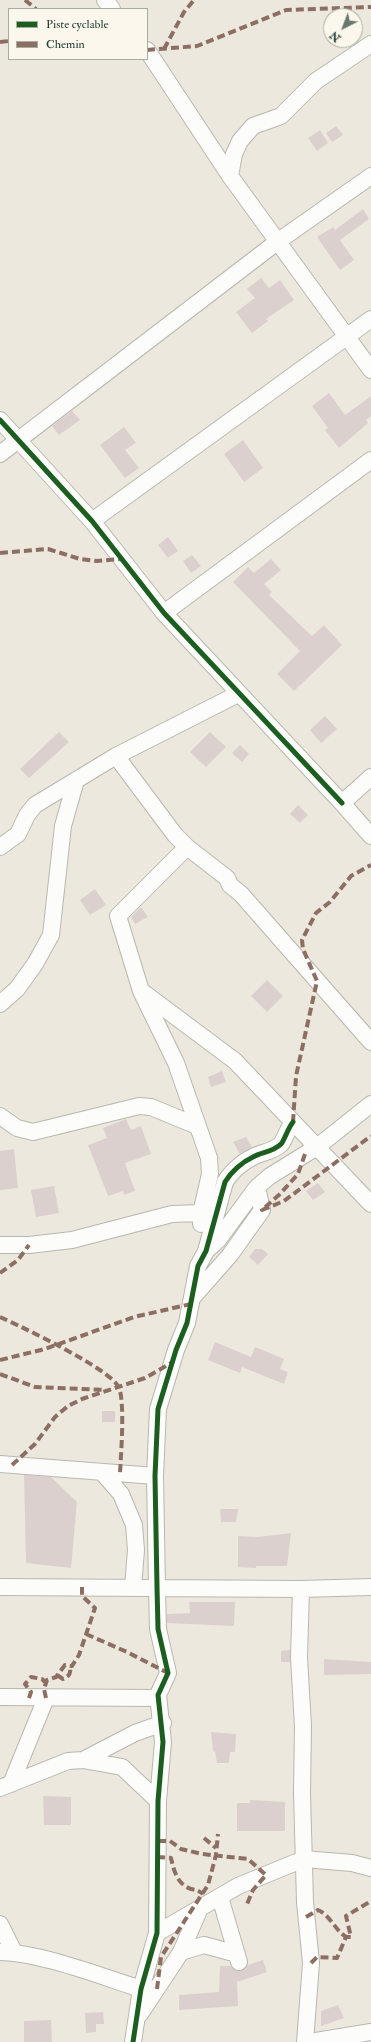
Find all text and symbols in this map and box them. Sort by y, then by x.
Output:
legend [8,8,148,60]
north arrow [323,8,363,48]
text: Piste cyclable [46,17,108,32]
text: N [327,28,343,45]
text: Chemin [46,37,85,52]

